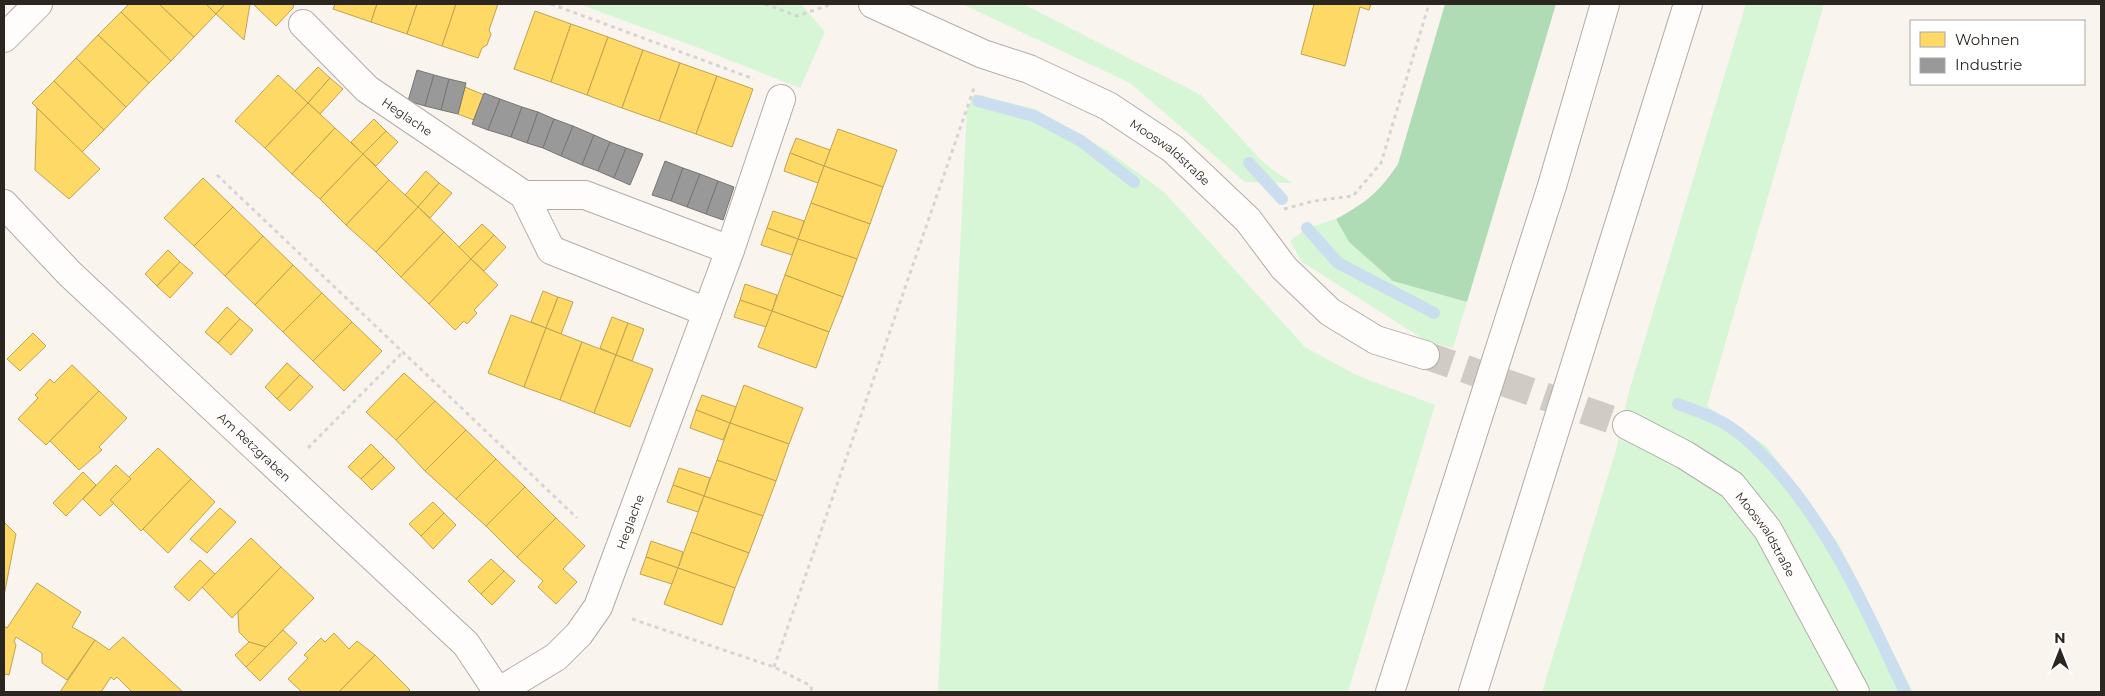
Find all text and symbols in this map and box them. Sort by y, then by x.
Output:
legend [1910,20,2085,85]
text: Wohnen [1955,30,2020,49]
text: Industrie [1955,55,2022,74]
street label: Heglache [379,94,436,139]
street label: Mooswaldstraße [1127,115,1214,188]
street label: Am Retzgraben [215,409,294,484]
street label: Mooswaldstraße [1733,489,1799,579]
street label: Heglache [612,492,647,551]
north arrow [2035,626,2085,676]
text: N [2054,629,2066,647]

